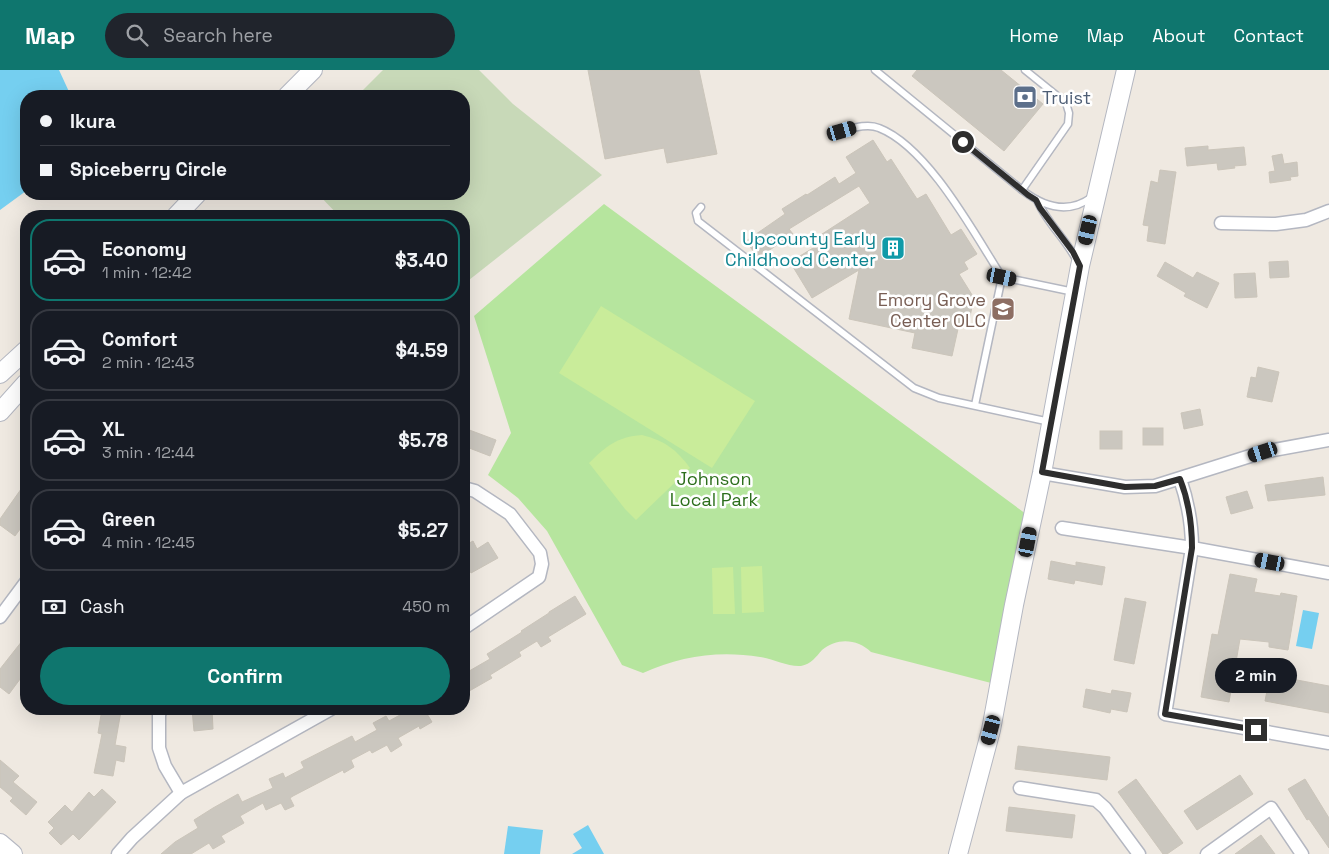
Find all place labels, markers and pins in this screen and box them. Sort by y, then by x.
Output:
bank icon: Truist [1012,84,1038,110]
place label: Truist [1042,86,1091,109]
place label: Upcounty Early Childhood Center [725,227,876,271]
building icon: Upcounty Early Childhood Center [880,235,906,261]
place label: Emory Grove Center OLC [878,288,986,332]
school or university icon: Emory Grove Center OLC [990,296,1016,322]

